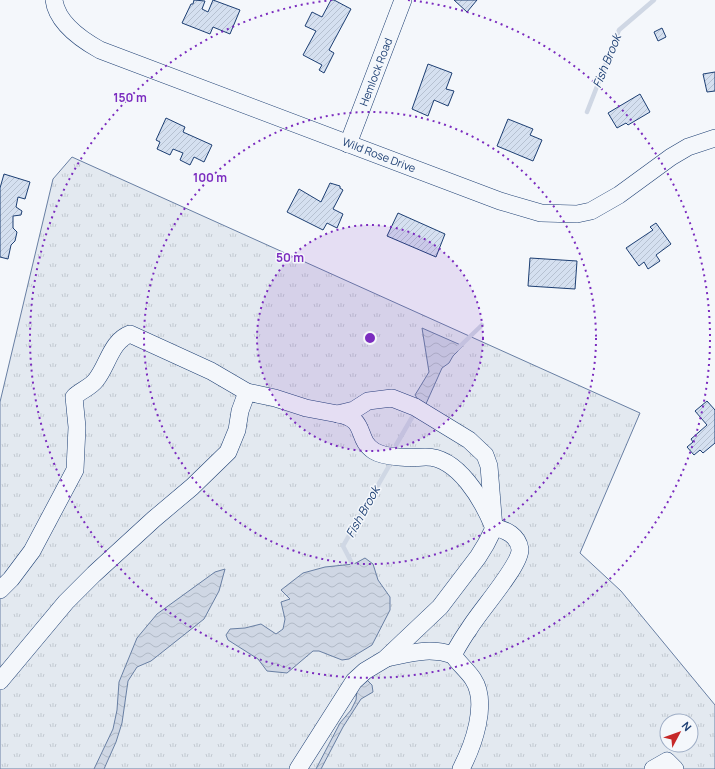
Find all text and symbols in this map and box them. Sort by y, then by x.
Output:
water label: Fish Brook [588,30,626,90]
street label: Hemlock Road [356,36,395,108]
text: 150 m [113,89,147,106]
street label: Wild Rose Drive [340,134,419,176]
text: 100 m [193,169,227,186]
text: 50 m [276,249,304,266]
centre of rings [363,331,377,345]
water label: Fish Brook [341,481,385,541]
north arrow [659,713,699,753]
text: N [679,718,695,734]

